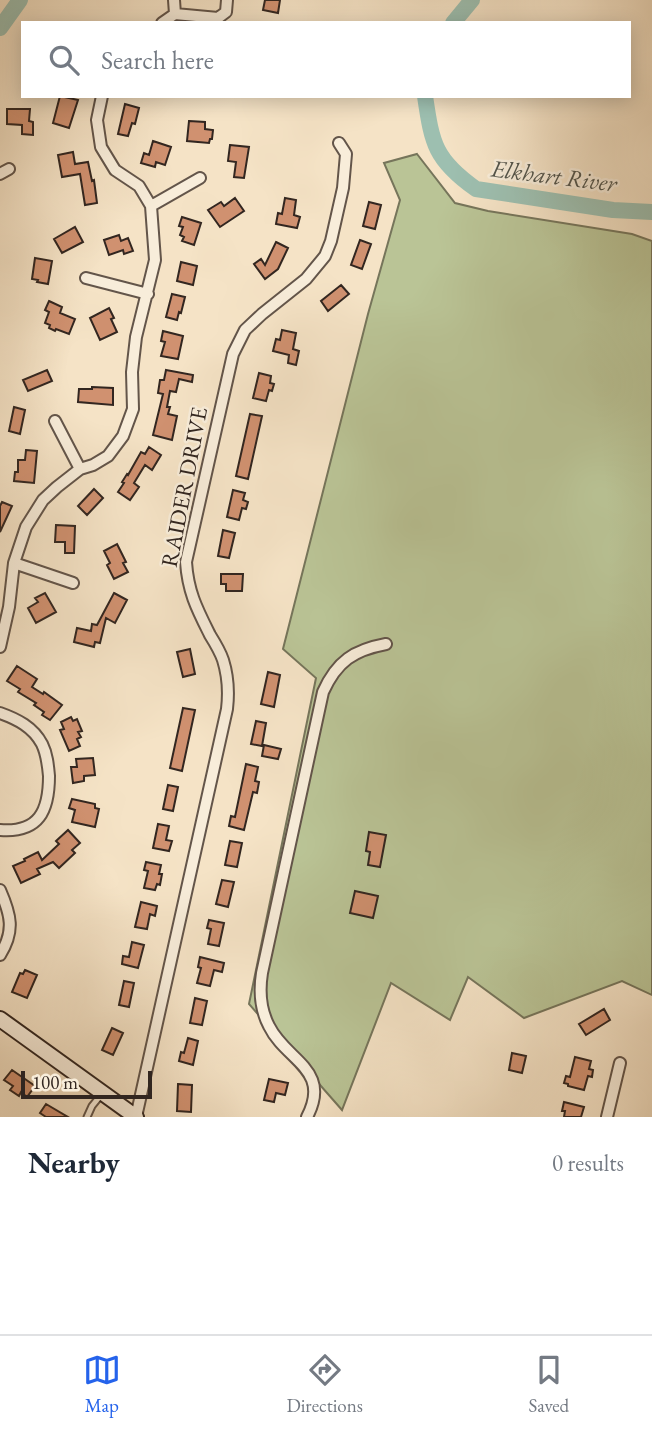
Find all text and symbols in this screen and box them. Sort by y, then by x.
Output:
search box [21,21,631,98]
icon: search [45,41,83,79]
text: Search here [101,43,214,77]
water label: Elkhart River [489,152,620,199]
street label: RAIDER DRIVE [154,404,214,570]
scale bar [21,1068,152,1100]
text: 100 m [32,1070,78,1095]
text: Nearby [28,1143,120,1182]
text: 0 results [552,1148,624,1178]
tab: Map [83,1351,121,1418]
tab: Directions [286,1351,363,1418]
tab: Saved [528,1351,569,1418]

